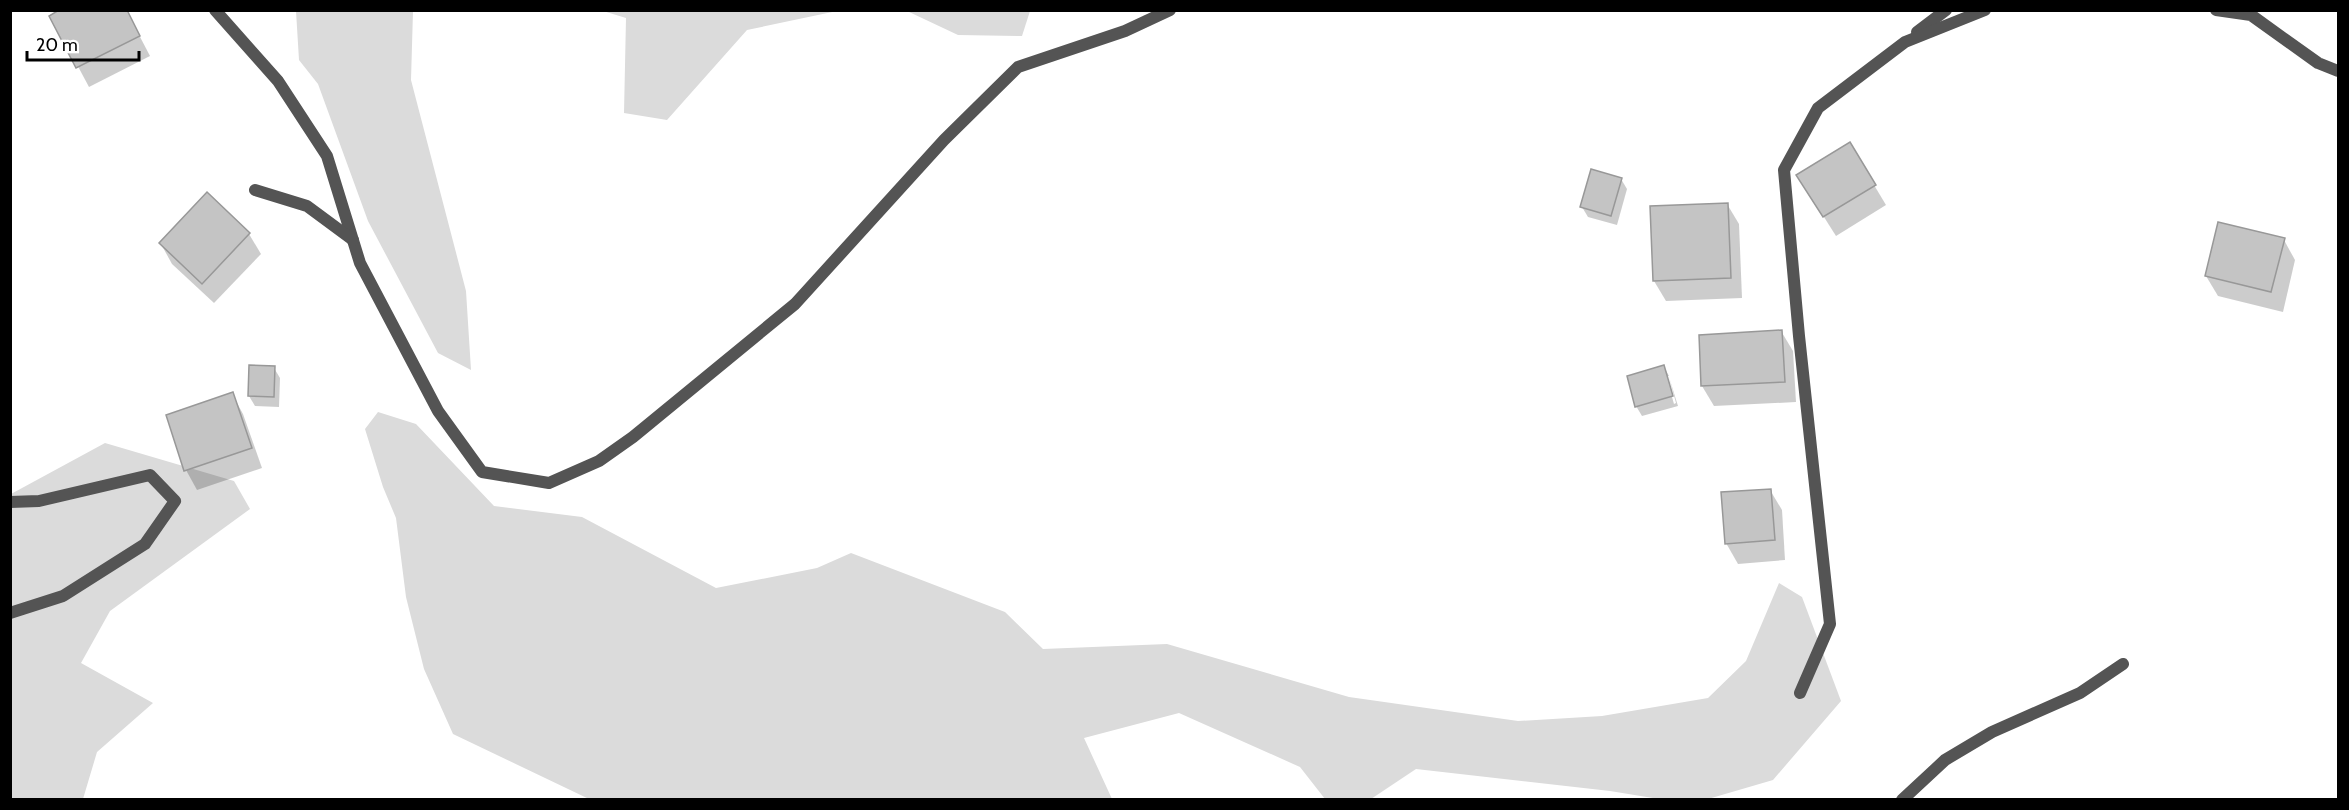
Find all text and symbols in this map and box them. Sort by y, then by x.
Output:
scale bar [27,24,140,62]
text: 20 m [36,34,78,56]

